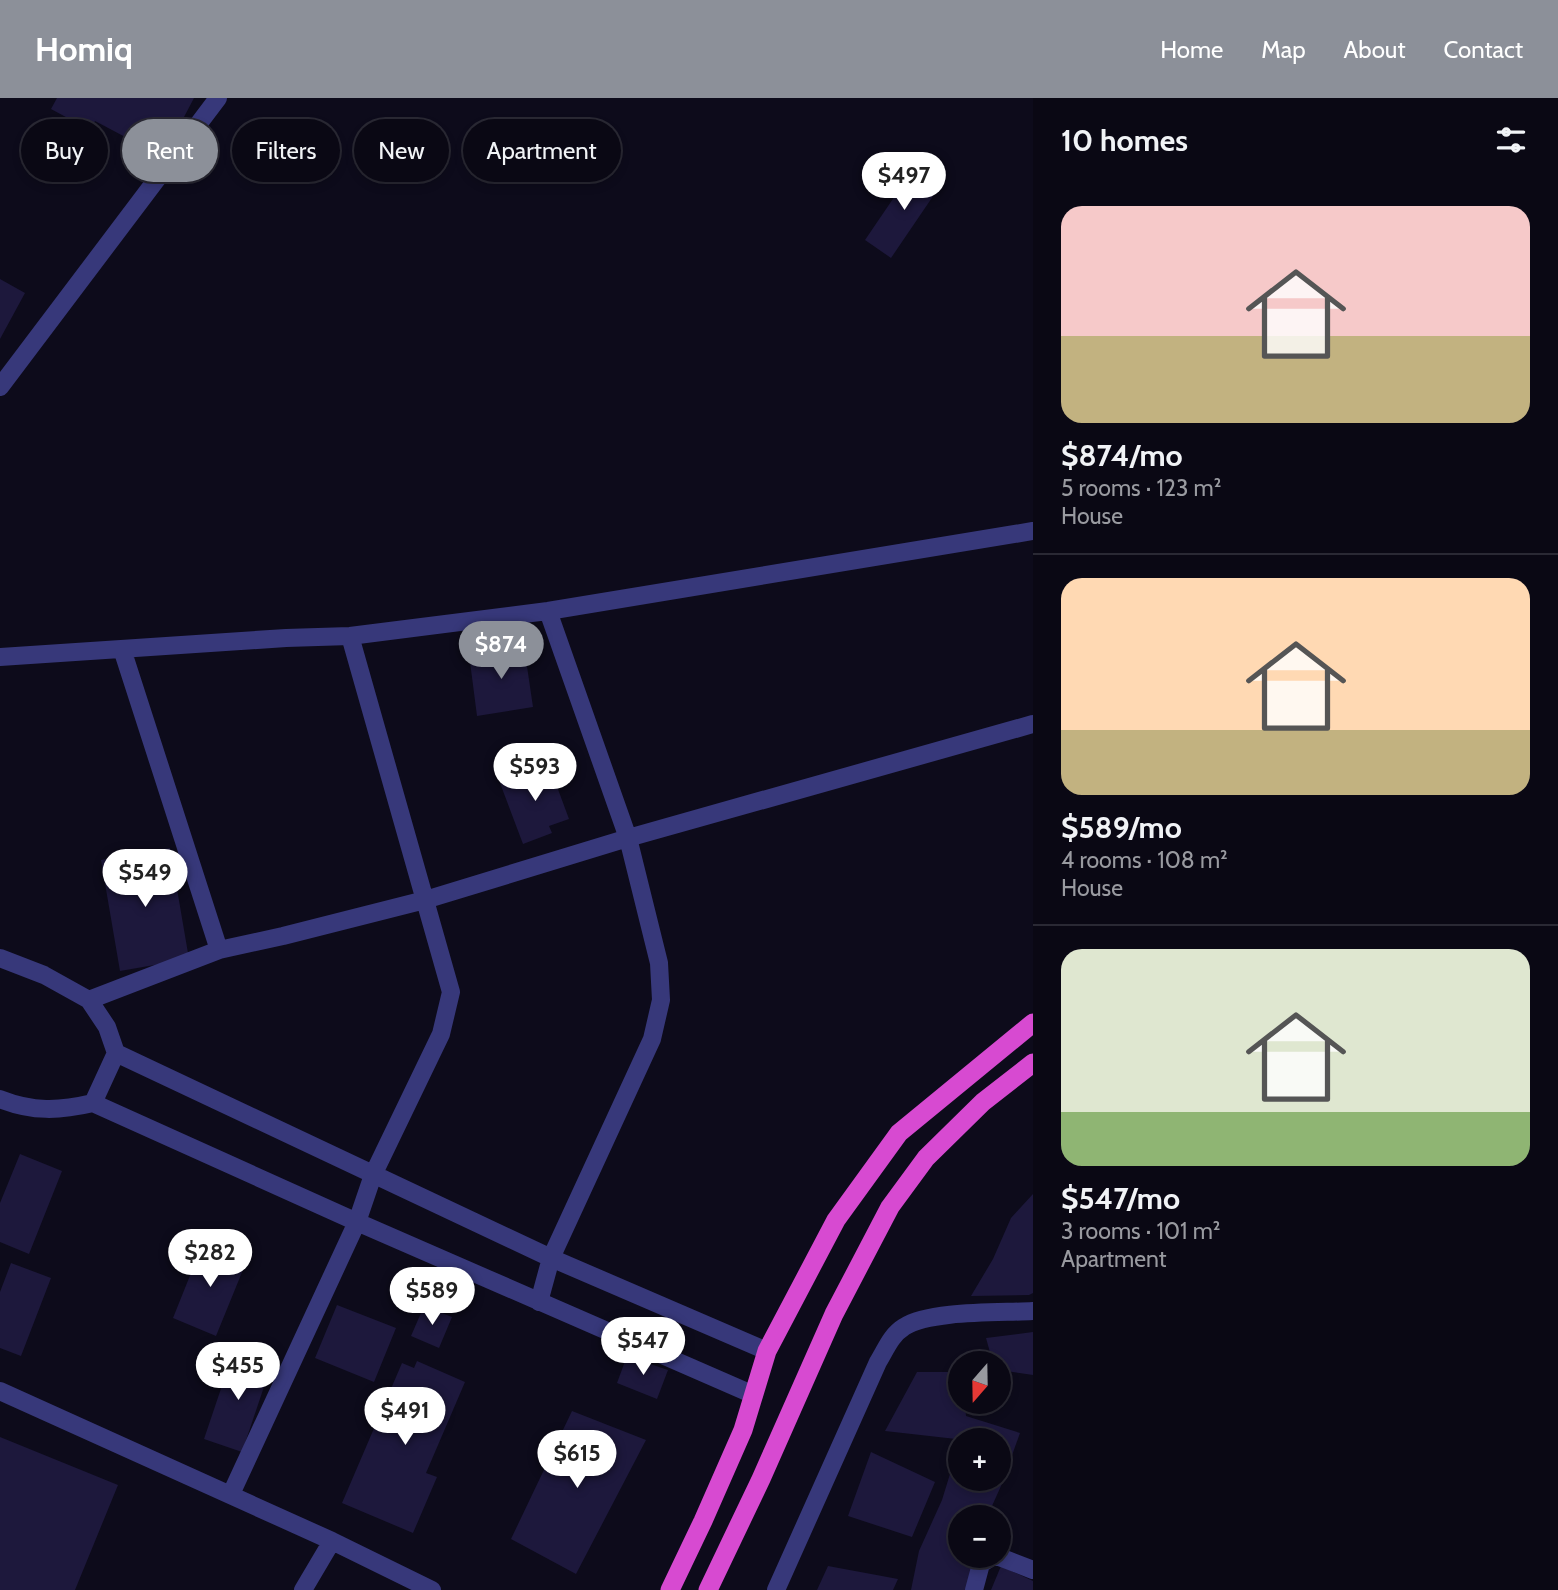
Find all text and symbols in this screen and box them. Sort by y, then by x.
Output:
text: Homiq [35,29,133,69]
text: Home [1160,35,1223,64]
text: Map [1261,35,1306,64]
text: About [1344,35,1406,64]
text: Contact [1444,35,1523,64]
chip: Buy [21,119,108,182]
chip: Rent [122,119,218,182]
chip: Filters [232,119,340,182]
chip: New [354,119,449,182]
chip: Apartment [463,119,621,182]
icon: filters [1492,121,1530,159]
text: 10 homes [1061,122,1188,159]
pin: $497 [863,152,945,212]
text: $497 [878,161,930,189]
icon: home [1233,251,1359,377]
text: $874/mo [1061,437,1183,474]
text: 5 rooms · 123 m² [1061,474,1221,502]
text: House [1061,502,1123,530]
pin: $874 [460,622,542,681]
icon: home [1233,623,1359,749]
text: $874 [475,630,527,658]
pin: $593 [494,744,576,803]
text: $593 [509,752,561,780]
text: $589/mo [1061,809,1182,846]
text: 4 rooms · 108 m² [1061,846,1228,874]
pin: $549 [104,850,186,909]
text: $549 [119,858,171,886]
text: House [1061,874,1123,902]
icon: home [1233,994,1359,1120]
text: $547/mo [1061,1180,1180,1217]
text: 3 rooms · 101 m² [1061,1217,1220,1245]
pin: $282 [169,1230,251,1289]
text: $282 [184,1238,236,1266]
text: Apartment [1061,1245,1166,1273]
pin: $589 [391,1268,473,1327]
text: $589 [406,1276,458,1304]
pin: $547 [602,1318,684,1377]
text: $547 [617,1326,669,1354]
pin: $455 [197,1342,279,1402]
text: $455 [212,1351,264,1379]
north arrow [948,1351,1012,1414]
map controls [948,1351,1011,1568]
pin: $491 [364,1388,446,1447]
text: $491 [380,1396,430,1424]
button: + [948,1428,1011,1491]
pin: $615 [536,1430,618,1490]
text: $615 [553,1439,601,1467]
button: − [948,1505,1011,1568]

